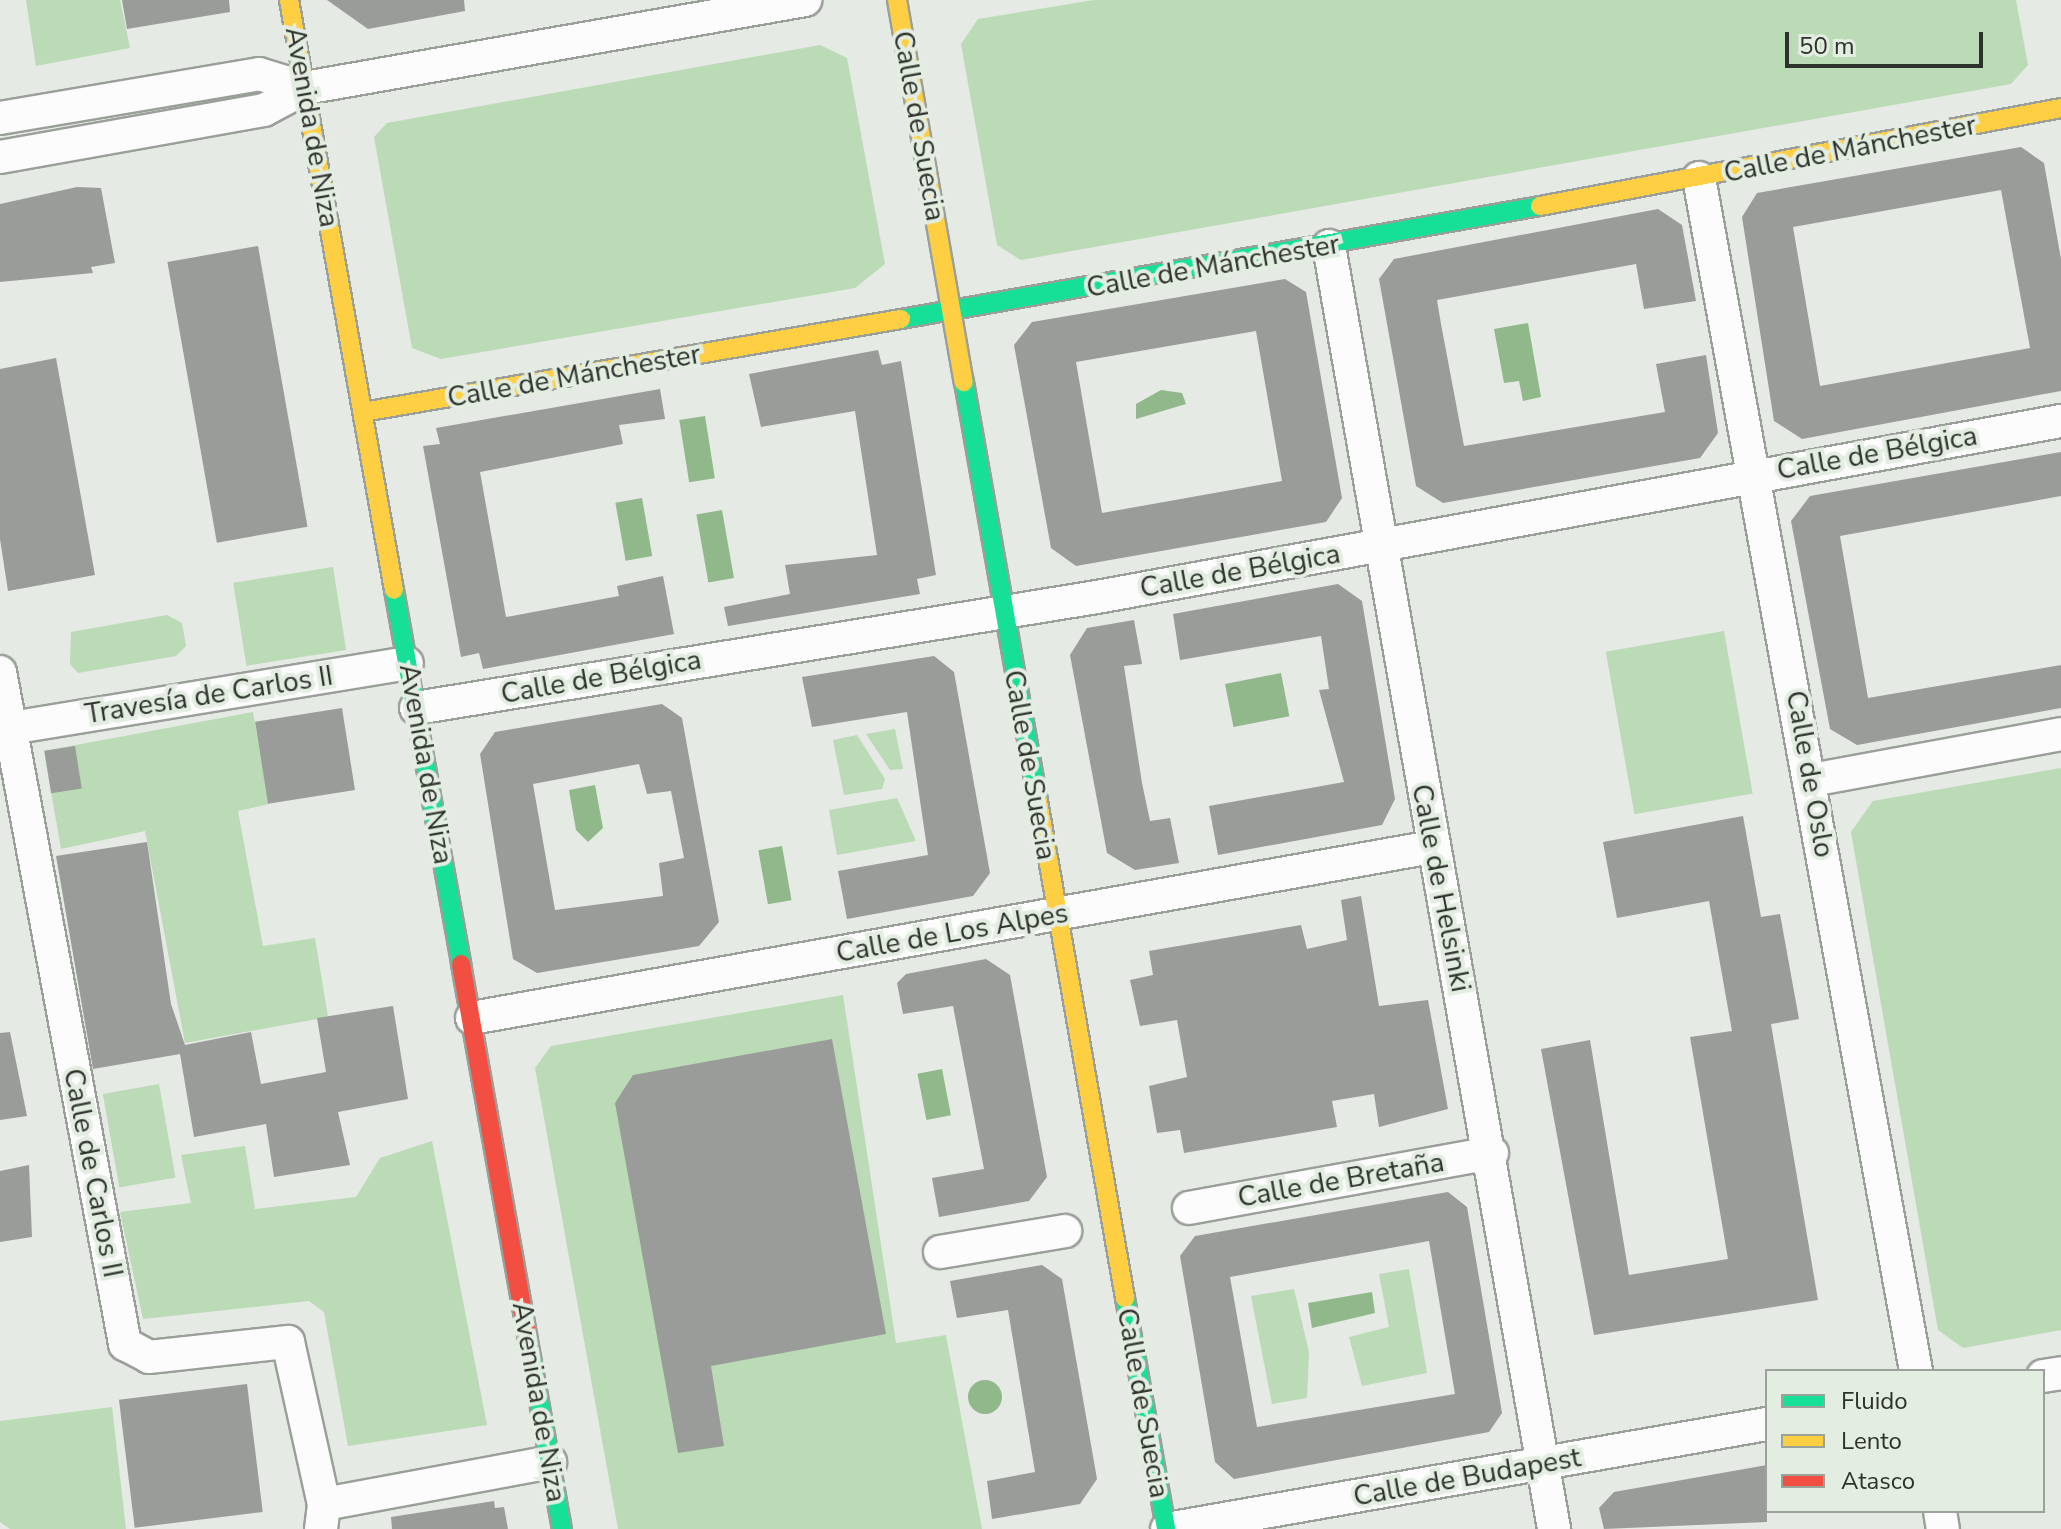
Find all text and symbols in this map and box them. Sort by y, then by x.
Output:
scale bar [1789,16,1987,66]
street label: Avenida de Niza [278,24,346,230]
street label: Calle de Suecia [886,28,952,224]
text: 50 m [1799,30,1855,62]
street label: Calle de Mánchester [1721,108,1979,190]
street label: Calle de Mánchester [1084,227,1342,305]
street label: Calle de Mánchester [445,337,703,415]
street label: Calle de Bélgica [1774,419,1980,487]
street label: Calle de Bélgica [1137,537,1343,605]
street label: Calle de Bélgica [498,643,704,711]
street label: Travesía de Carlos II [83,659,335,731]
street label: Avenida de Niza [392,661,460,867]
street label: Calle de Suecia [997,667,1063,863]
street label: Calle de Oslo [1779,688,1841,860]
street label: Calle de Helsinki [1404,781,1478,995]
street label: Calle de Los Alpes [833,896,1071,970]
street label: Calle de Carlos II [56,1066,130,1280]
street label: Calle de Bretaña [1235,1145,1447,1215]
street label: Avenida de Niza [505,1299,573,1505]
street label: Calle de Suecia [1110,1305,1176,1501]
legend [1765,1369,2045,1513]
text: Fluido [1841,1385,1908,1417]
text: Lento [1841,1425,1902,1457]
street label: Calle de Budapest [1351,1440,1583,1514]
text: Atasco [1841,1465,1915,1497]

